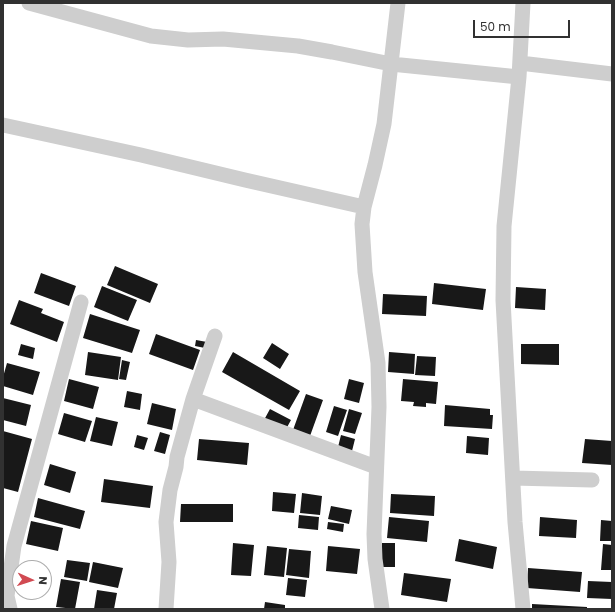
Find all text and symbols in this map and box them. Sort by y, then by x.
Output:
scale bar [475,12,572,38]
text: 50 m [480,18,511,35]
north arrow [12,560,52,600]
text: N [35,576,51,585]

